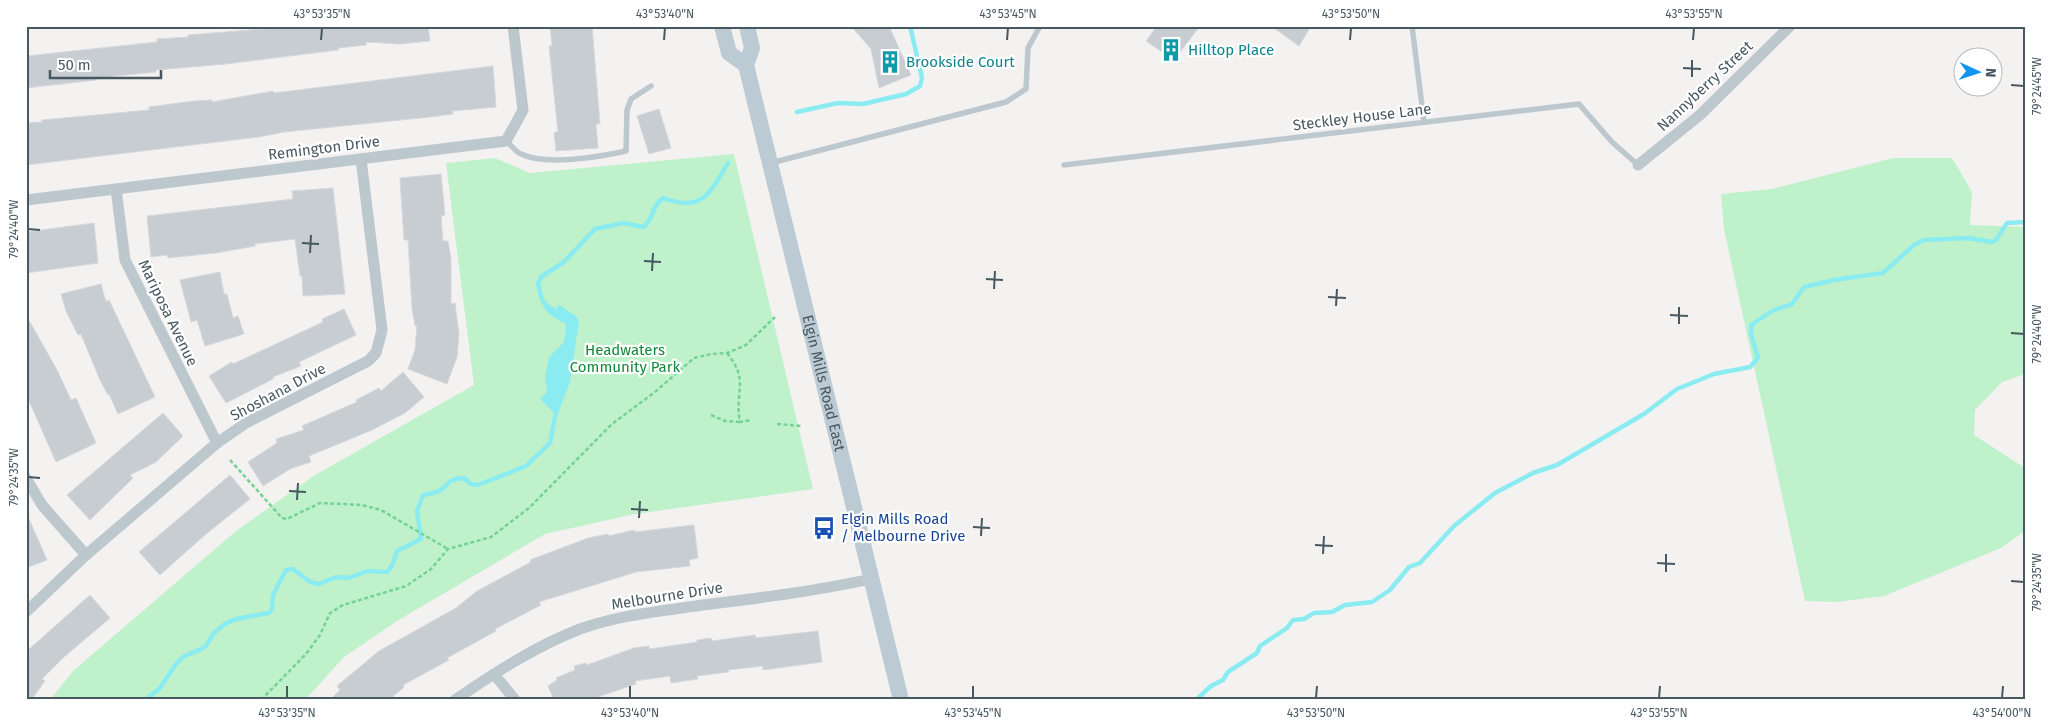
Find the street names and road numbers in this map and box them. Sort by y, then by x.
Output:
street label: Nannyberry Street [1654,37,1757,135]
street label: Steckley House Lane [1292,100,1432,134]
street label: Remington Drive [267,132,381,164]
street label: Mariposa Avenue [134,257,202,369]
street label: Elgin Mills Road East [798,313,849,454]
street label: Shoshana Drive [227,359,329,425]
street label: Melbourne Drive [610,578,724,614]

